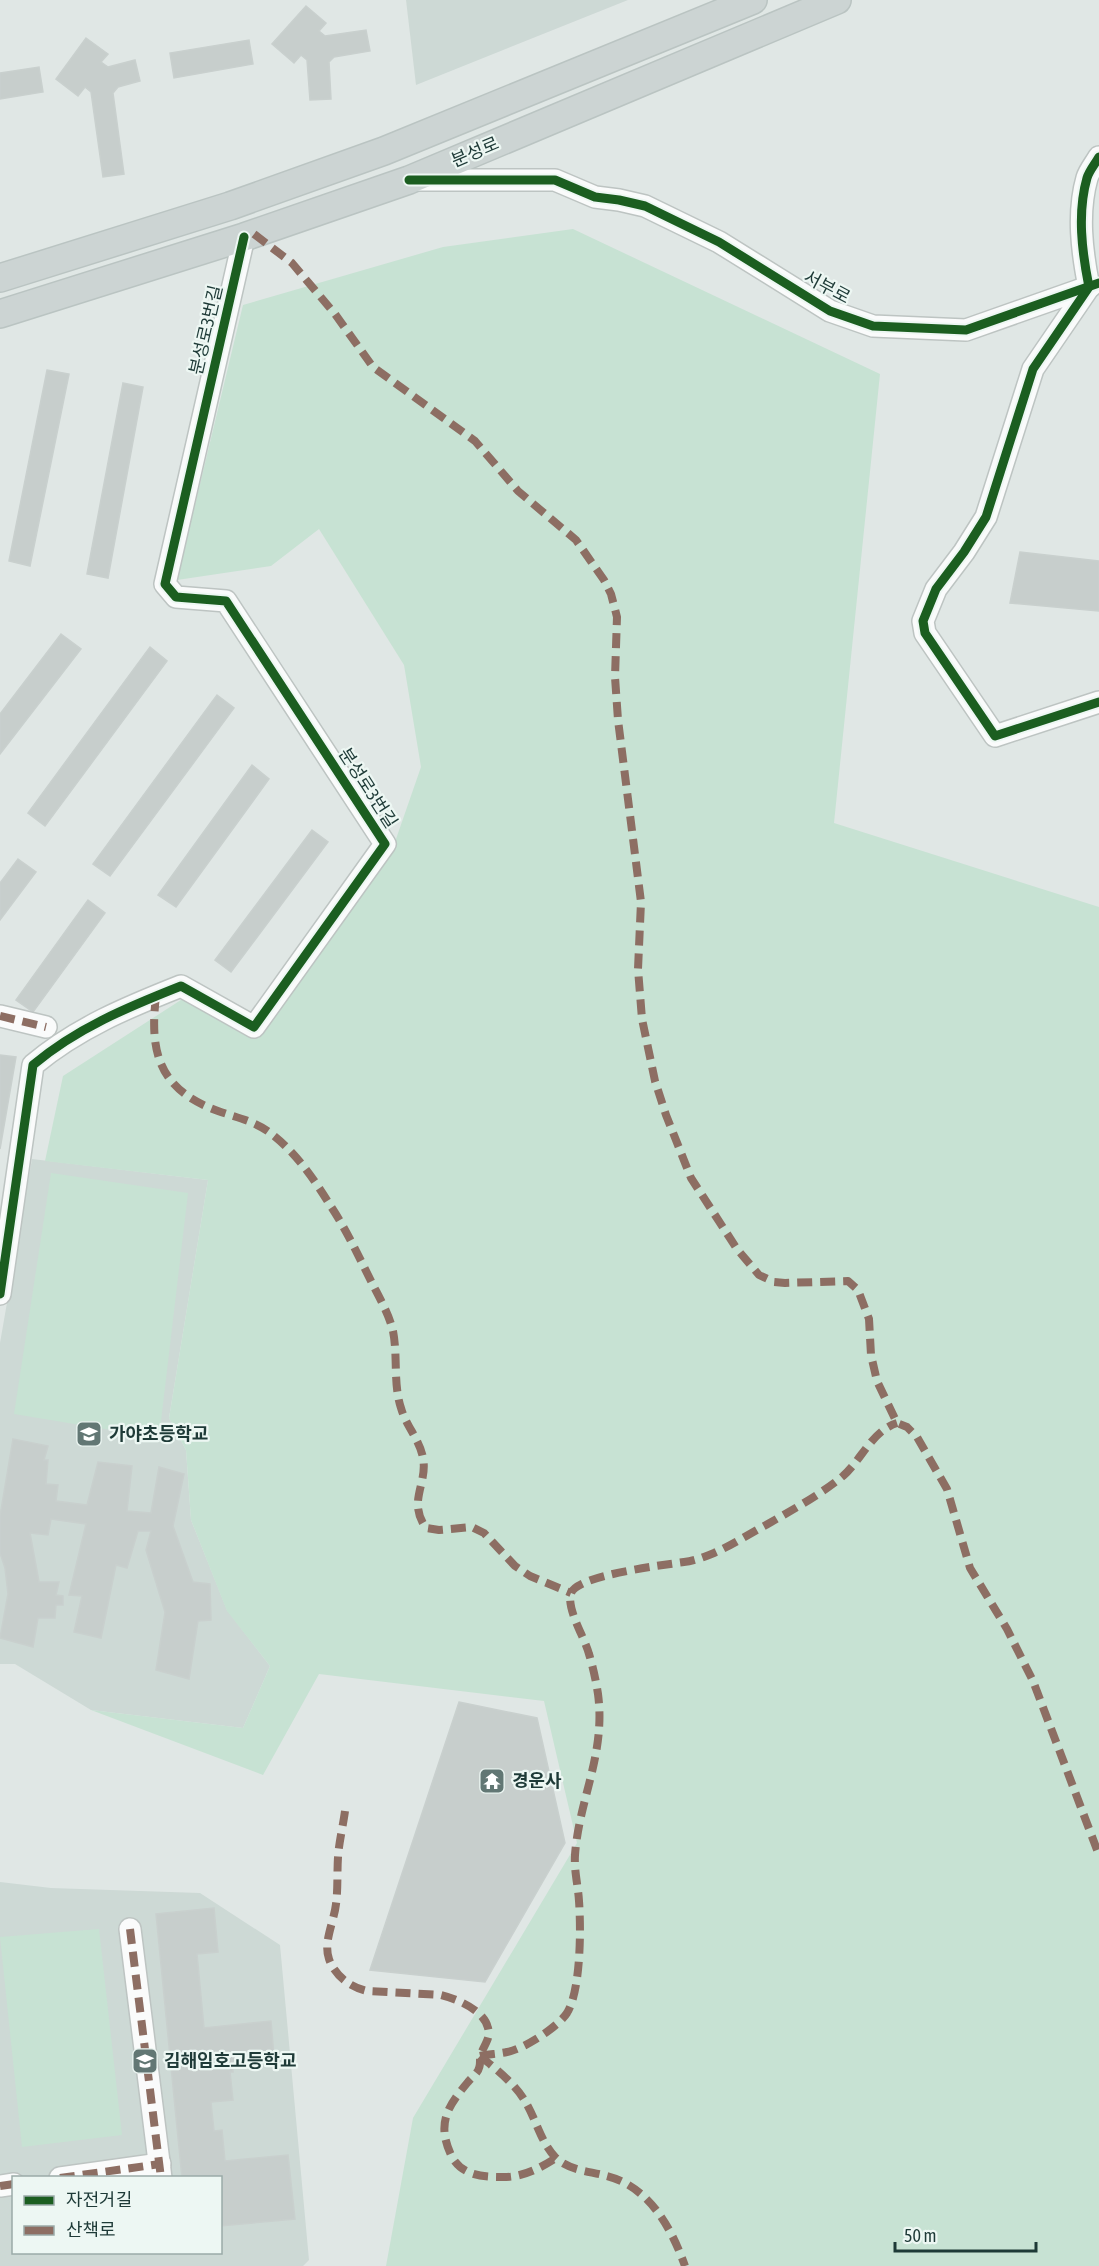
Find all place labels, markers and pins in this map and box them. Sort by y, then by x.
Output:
school or university icon: 가야초등학교 [74,1419,104,1449]
place label: 가야초등학교 [109,1423,208,1444]
temple icon: 경운사 [477,1766,507,1796]
place label: 경운사 [512,1770,562,1791]
school or university icon: 김해임호고등학교 [130,2046,160,2076]
place label: 김해임호고등학교 [164,2050,296,2071]

